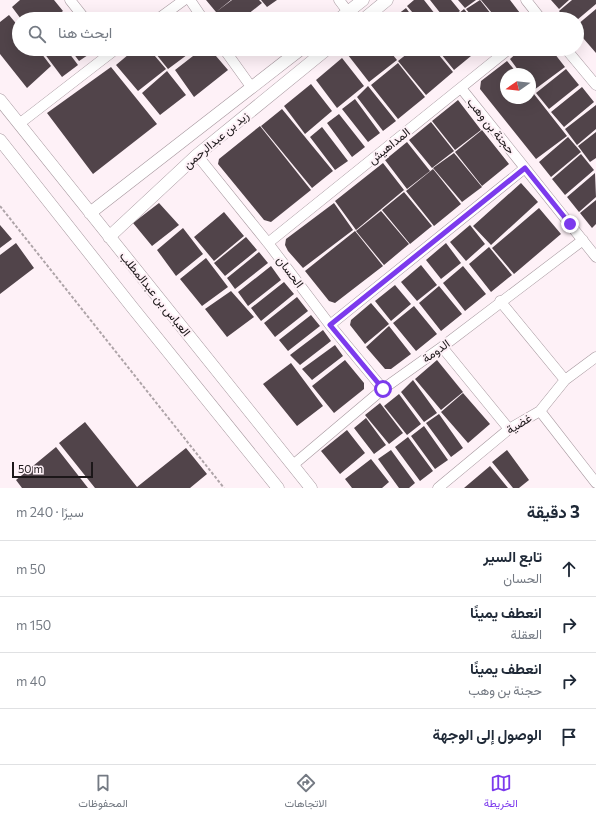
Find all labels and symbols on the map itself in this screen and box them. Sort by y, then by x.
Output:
north arrow [500,68,536,104]
street label: حجنة بن وهب [463,94,519,158]
street label: زيد بن عبدالرحمن [180,108,252,172]
street label: المداهيش [365,124,413,168]
route end [561,215,579,233]
street label: العباس بن عبدالمطلب [116,248,194,340]
street label: الحسان [274,253,307,291]
street label: الدومة [419,336,453,366]
route start [374,380,392,398]
street label: غضية [503,410,534,437]
scale bar [12,460,93,479]

